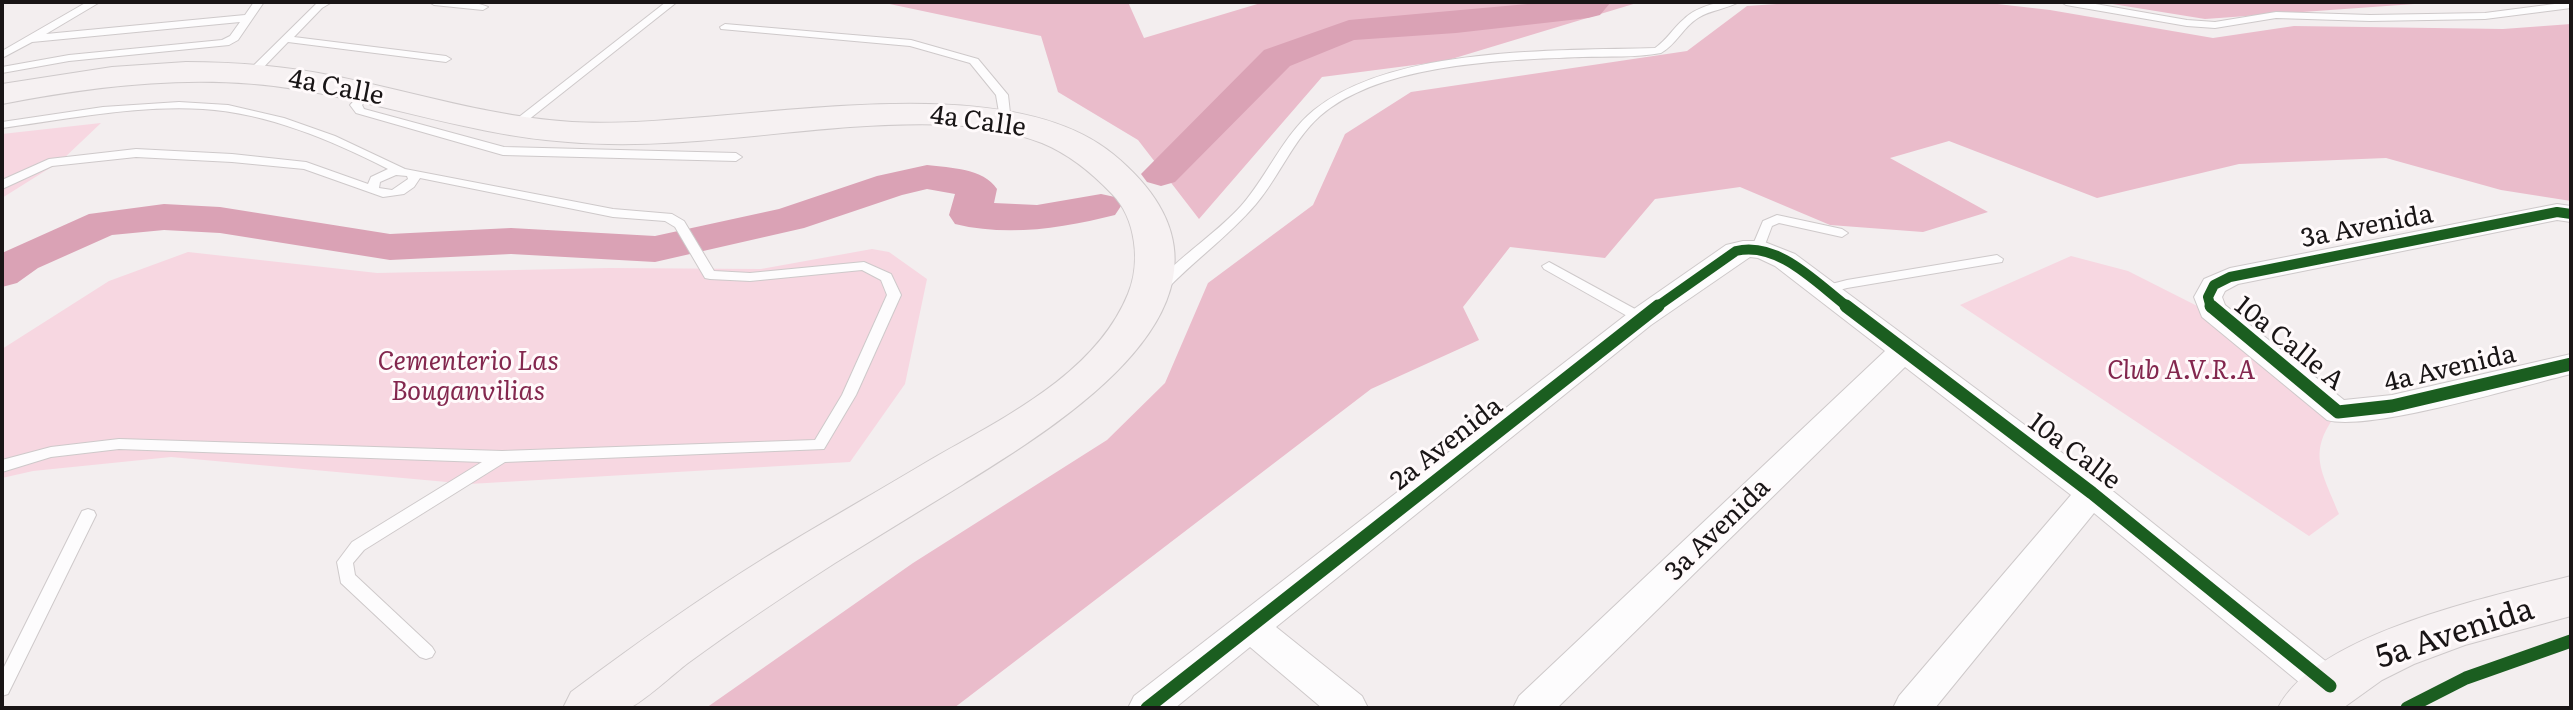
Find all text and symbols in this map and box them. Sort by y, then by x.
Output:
street label: 4a Calle [286,64,386,112]
street label: 4a Calle [928,100,1028,144]
street label: 3a Avenida [2298,199,2436,255]
street label: 10a Calle A [2228,290,2350,398]
street label: 4a Avenida [2381,339,2519,399]
park label: Cementerio Las Bouganvilias [377,346,559,408]
park label: Club A.V.R.A [2107,355,2255,387]
street label: 2a Avenida [1385,391,1509,497]
street label: 10a Calle [2022,407,2126,497]
street label: 3a Avenida [1659,472,1777,588]
street label: 5a Avenida [2371,590,2539,678]

